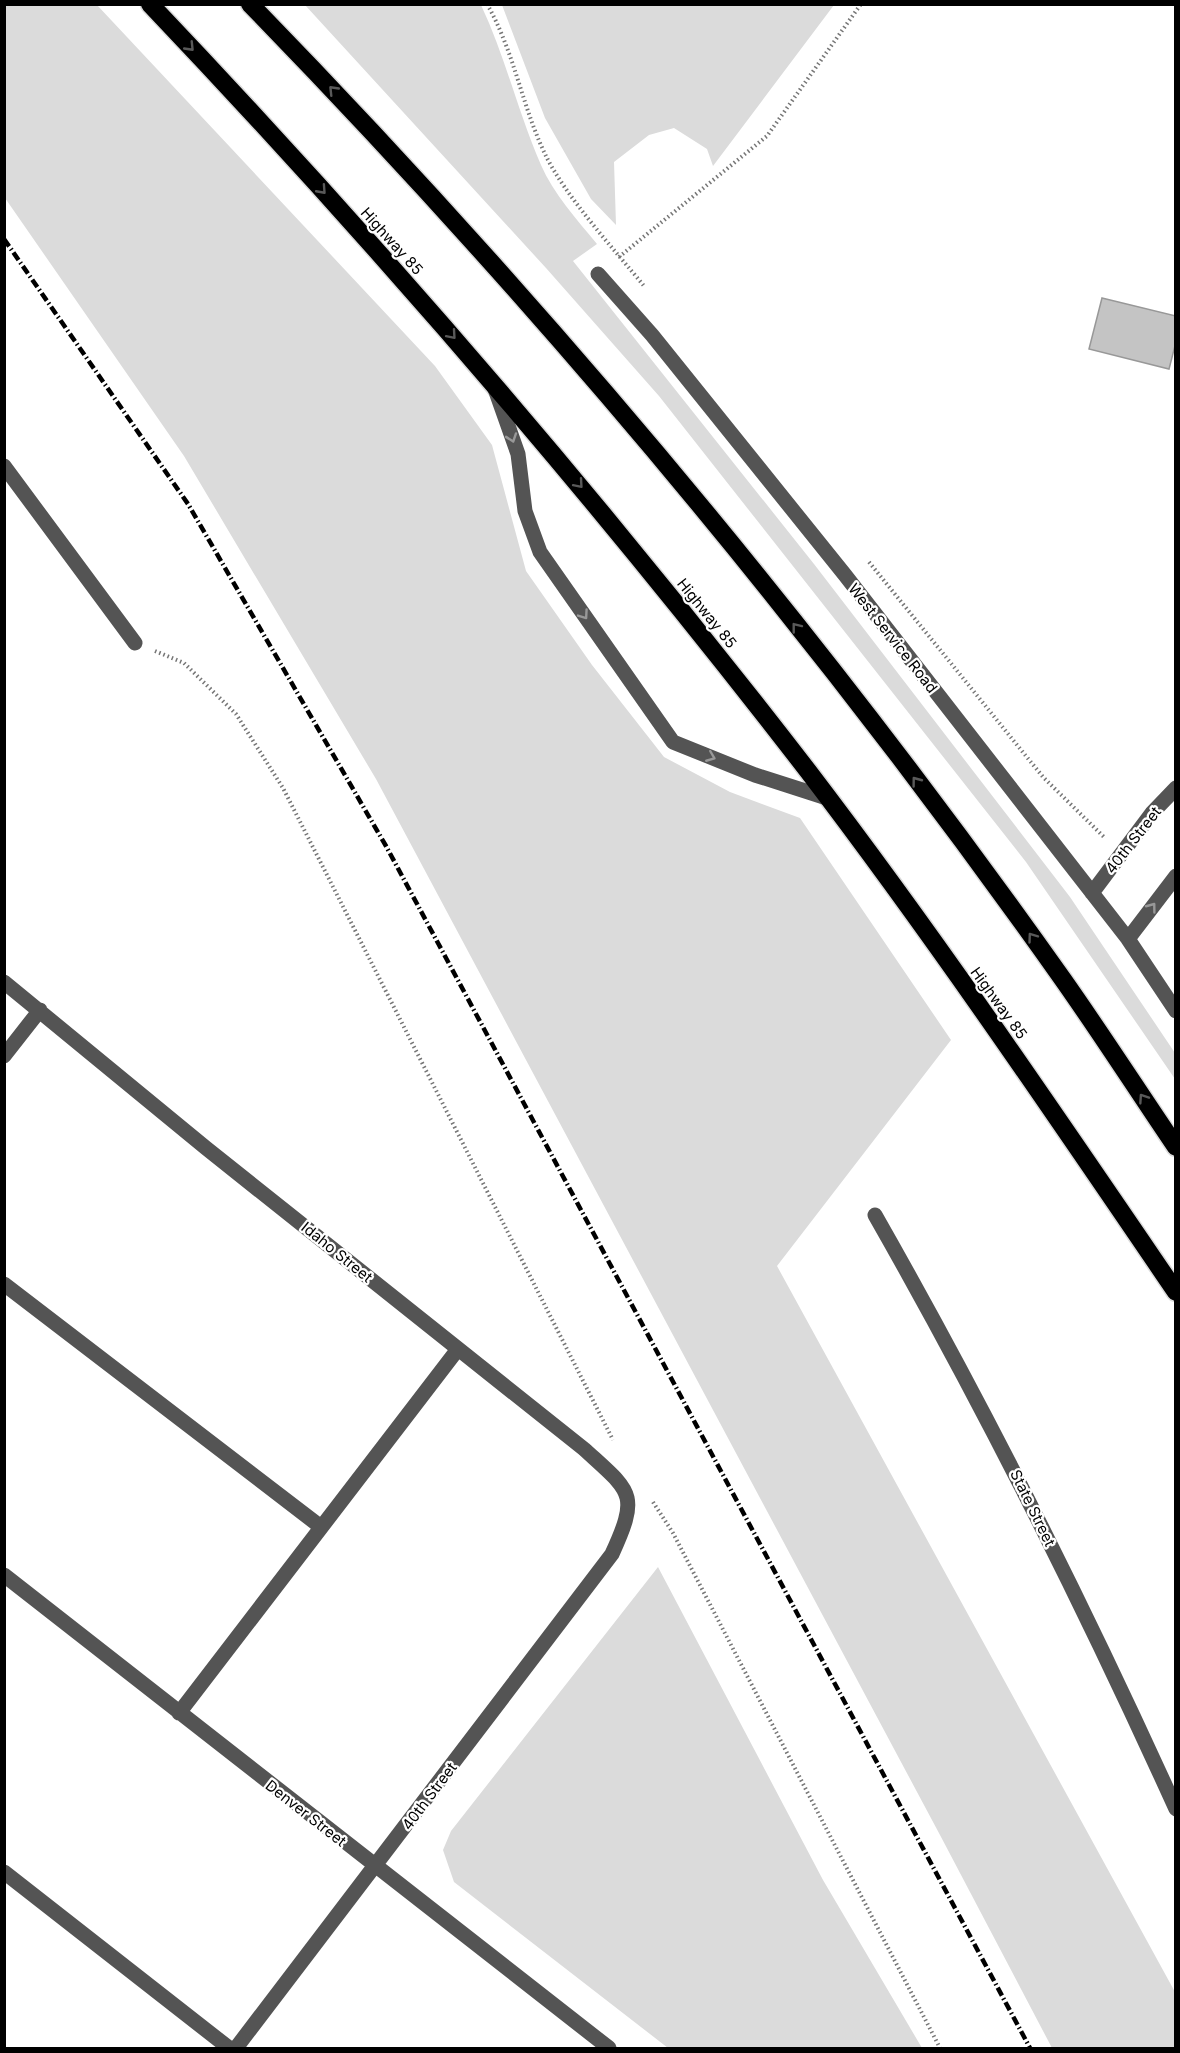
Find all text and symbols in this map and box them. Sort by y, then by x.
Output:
one-way arrow [183,40,194,50]
one-way arrow [330,87,341,98]
one-way arrow [315,184,326,194]
street label: Highway 85 [357,203,427,279]
one-way arrow [445,329,456,339]
one-way arrow [505,432,518,443]
one-way arrow [572,477,583,488]
street label: Highway 85 [673,574,741,652]
street label: West Service Road [844,579,942,697]
one-way arrow [577,609,588,620]
one-way arrow [793,623,804,634]
one-way arrow [704,750,715,762]
one-way arrow [912,777,923,788]
street label: 40th Street [1101,803,1165,877]
one-way arrow [1145,903,1156,914]
one-way arrow [1029,933,1040,944]
street label: Highway 85 [967,963,1031,1043]
one-way arrow [1139,1094,1150,1105]
street label: Idaho Street [298,1218,376,1287]
street label: State Street [1006,1466,1060,1550]
street label: 40th Street [397,1758,461,1834]
street label: Denver Street [262,1776,350,1850]

